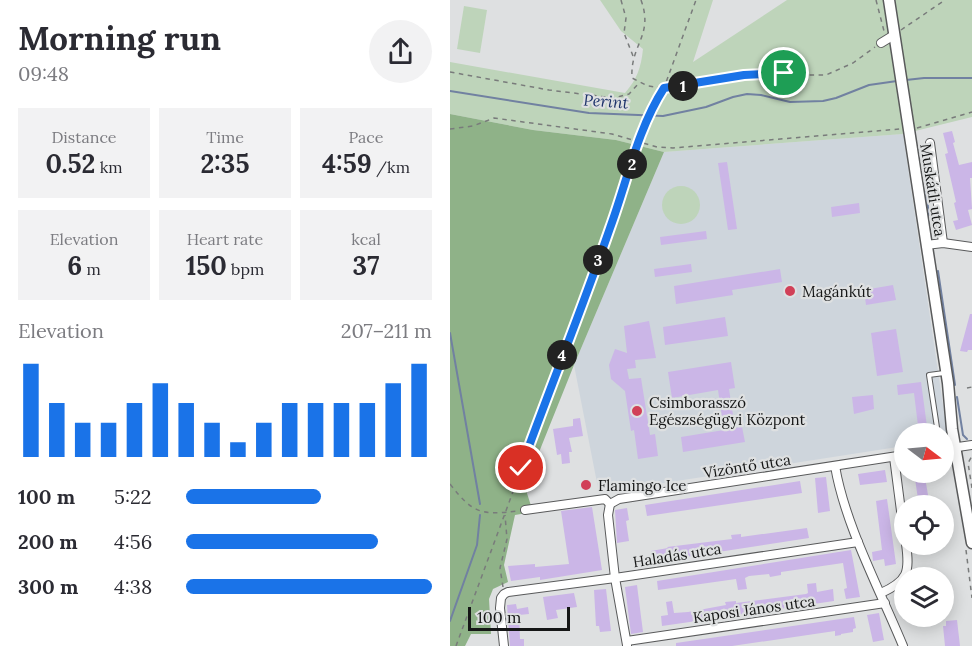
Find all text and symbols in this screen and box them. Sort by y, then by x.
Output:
text: Morning run [18,17,221,59]
button: share [369,20,432,83]
pin [758,47,809,98]
icon: arrive [767,56,800,89]
text: 09:48 [18,61,69,86]
pin: 1 [668,71,698,101]
text: 1 [680,76,686,96]
water label: Perint [583,89,629,113]
text: Distance [51,127,117,147]
text: Time [206,127,244,147]
text: Pace [349,127,383,147]
street label: Muskátli utca [916,142,950,238]
text: 0.52 [45,147,95,180]
text: 2:35 [201,147,249,180]
text: 4:59 [322,147,372,180]
pin: 2 [617,149,647,179]
text: 2 [628,154,636,174]
text: km [95,157,123,177]
text: /km [372,157,410,177]
text: Elevation [50,229,118,249]
text: Heart rate [187,229,263,249]
text: kcal [351,229,381,249]
pin: 3 [583,245,613,275]
text: 6 [67,249,82,282]
text: 150 [186,249,227,282]
text: 37 [353,249,379,282]
text: 3 [594,250,602,270]
text: m [82,259,101,279]
text: bpm [227,259,264,279]
place label: Magánkút [802,282,872,301]
marker: Magánkút [783,284,797,298]
text: Elevation [18,318,104,343]
text: 207–211 m [341,318,432,343]
pin: 4 [547,340,577,370]
text: 4 [558,345,566,365]
place label: Csimborasszó Egészségügyi Központ [649,393,805,429]
marker: Csimborasszó Egészségügyi Központ [630,404,644,418]
north arrow [894,423,954,483]
map controls [894,423,954,627]
pin [495,442,546,493]
street label: Vízöntő utca [701,450,792,482]
icon: check [504,451,537,484]
place label: Flamingo Ice [598,476,686,495]
marker: Flamingo Ice [579,478,593,492]
text: 100 m [18,484,75,509]
text: 5:22 [114,484,151,509]
button: locate [894,495,954,555]
text: 200 m [18,529,78,554]
text: 4:56 [114,529,152,554]
street label: Haladás utca [631,539,723,571]
button: layers [894,567,954,627]
text: 300 m [18,574,78,599]
text: 4:38 [114,574,152,599]
street label: Kaposi János utca [692,591,817,627]
scale bar [468,604,570,632]
text: 100 m [477,607,521,627]

